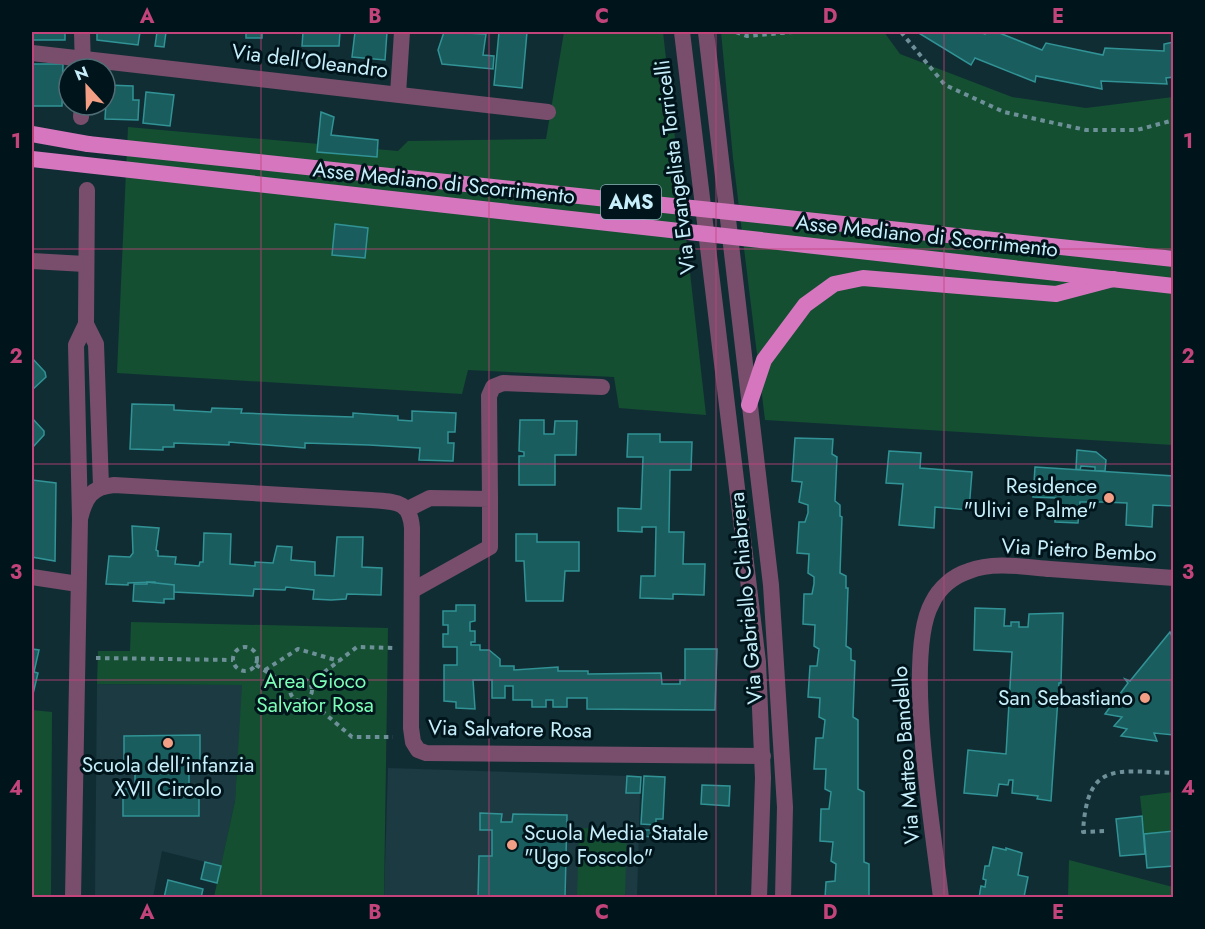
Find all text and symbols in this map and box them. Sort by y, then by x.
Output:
text: A [139,2,155,31]
text: B [368,2,382,31]
text: C [595,2,609,31]
text: D [823,2,837,31]
text: E [1052,2,1064,31]
street label: Via dell'Oleandro [230,37,390,85]
north arrow [57,57,117,117]
street label: Via Evangelista Torricelli [647,58,703,276]
text: N [71,61,92,87]
text: 1 [11,127,21,156]
text: 1 [1183,127,1193,156]
street label: Asse Mediano di Scorrimento [311,154,577,212]
road number: AMS [601,185,661,219]
street label: Asse Mediano di Scorrimento [794,207,1060,265]
text: 2 [9,342,23,371]
text: 2 [1181,342,1195,371]
place label: Residence "Ulivi e Palme" [964,471,1097,525]
street label: Via Gabriello Chiabrera [722,491,770,705]
marker: Residence "Ulivi e Palme" [1102,491,1116,505]
street label: Via Pietro Bembo [1001,531,1157,569]
text: 3 [10,558,22,587]
text: 3 [1182,558,1194,587]
street label: Via Matteo Bandello [885,665,927,845]
park label: Area Gioco Salvator Rosa [256,666,374,720]
place label: San Sebastiano [998,683,1133,713]
marker: San Sebastiano [1138,691,1152,705]
street label: Via Salvatore Rosa [428,713,592,745]
marker: Scuola dell'infanzia XVII Circolo [161,736,175,750]
place label: Scuola dell'infanzia XVII Circolo [82,750,254,804]
text: 4 [9,774,23,803]
text: 4 [1181,774,1195,803]
place label: Scuola Media Statale "Ugo Foscolo" [524,818,709,872]
marker: Scuola Media Statale "Ugo Foscolo" [505,838,519,852]
text: A [139,898,155,927]
text: B [368,898,382,927]
text: C [595,898,609,927]
text: D [823,898,837,927]
text: E [1052,898,1064,927]

